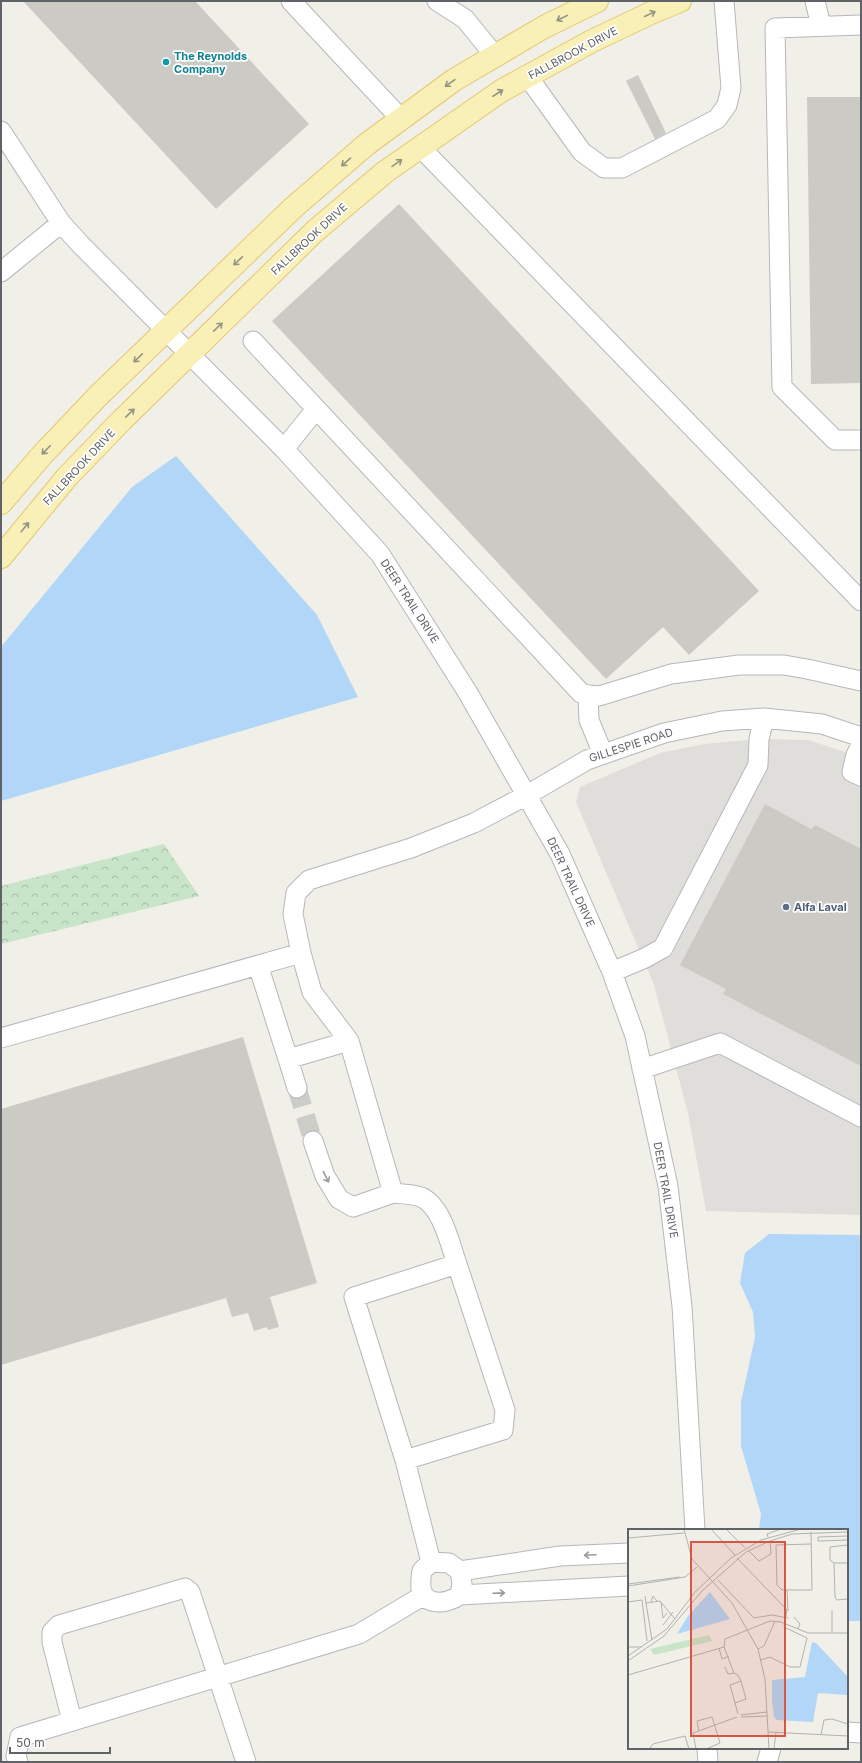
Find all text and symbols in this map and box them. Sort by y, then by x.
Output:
one-way arrow [644,9,656,17]
one-way arrow [556,15,568,22]
street label: FALLBROOK DRIVE [526,24,620,82]
place label: The Reynolds Company [174,49,247,76]
marker: The Reynolds Company [161,57,171,67]
one-way arrow [445,79,456,87]
one-way arrow [492,89,504,97]
one-way arrow [341,157,351,166]
one-way arrow [392,159,403,167]
street label: FALLBROOK DRIVE [268,200,350,278]
one-way arrow [233,257,243,266]
one-way arrow [213,322,223,332]
one-way arrow [133,353,143,363]
one-way arrow [124,409,134,418]
street label: FALLBROOK DRIVE [40,426,118,508]
one-way arrow [41,445,51,455]
one-way arrow [21,521,30,532]
street label: DEER TRAIL DRIVE [378,556,442,646]
street label: GILLESPIE ROAD [587,725,675,765]
street label: DEER TRAIL DRIVE [544,835,598,929]
place label: Alfa Laval [794,900,847,914]
marker: Alfa Laval [781,902,791,912]
street label: DEER TRAIL DRIVE [651,1141,681,1239]
one-way arrow [323,1171,331,1183]
inset map [628,1529,848,1749]
one-way arrow [584,1551,597,1558]
one-way arrow [492,1589,505,1597]
scale bar [10,1729,110,1755]
text: 50 m [16,1735,45,1750]

